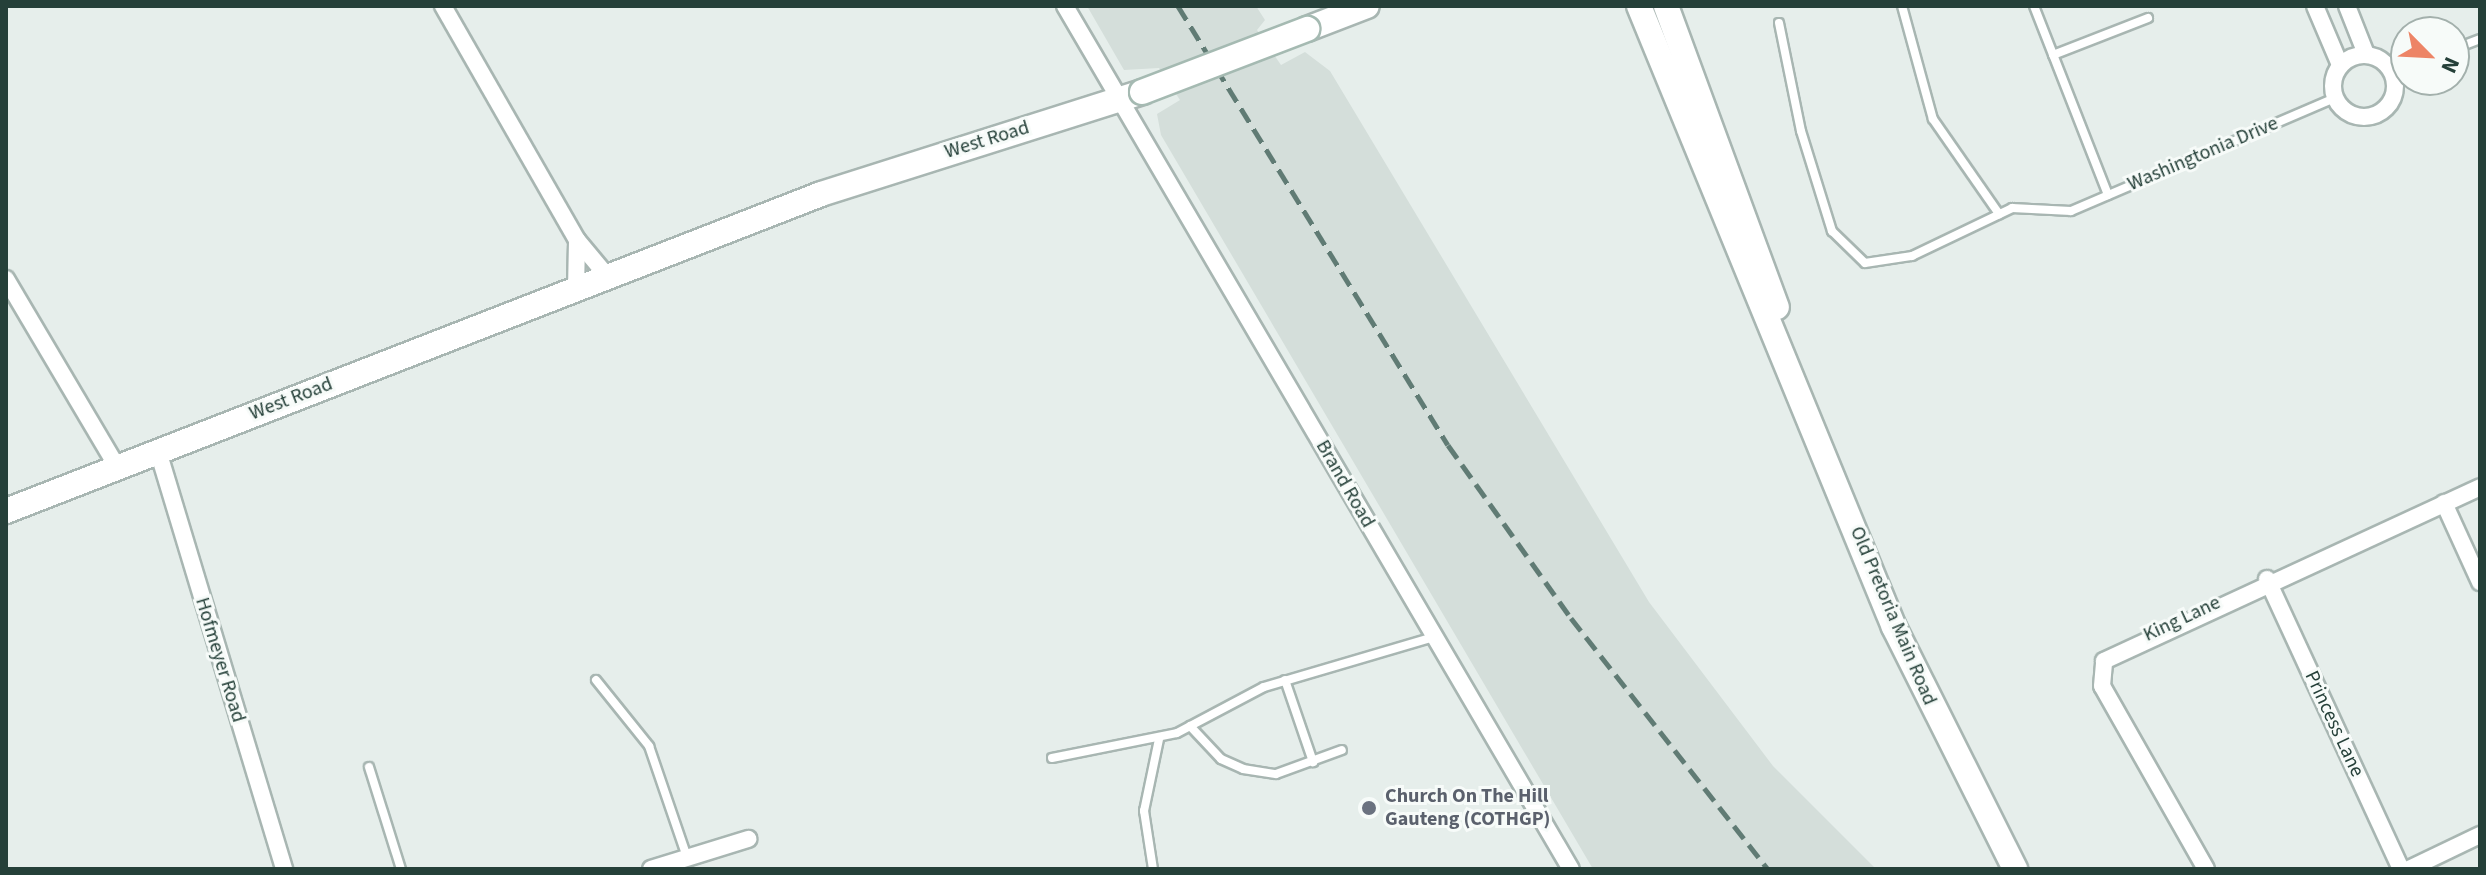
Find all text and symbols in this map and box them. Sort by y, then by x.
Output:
north arrow [2390,16,2470,96]
text: N [2433,52,2468,78]
street label: Washingtonia Drive [2124,111,2282,197]
street label: West Road [942,116,1032,164]
street label: West Road [246,372,336,426]
street label: Brand Road [1310,436,1380,532]
street label: Old Pretoria Main Road [1844,523,1942,709]
street label: King Lane [2140,591,2224,647]
street label: Hofmeyer Road [190,595,250,725]
street label: Princess Lane [2299,667,2369,781]
place label: Church On The Hill Gauteng (COTHGP) [1385,784,1550,831]
marker: Church On The Hill Gauteng (COTHGP) [1360,799,1378,817]

